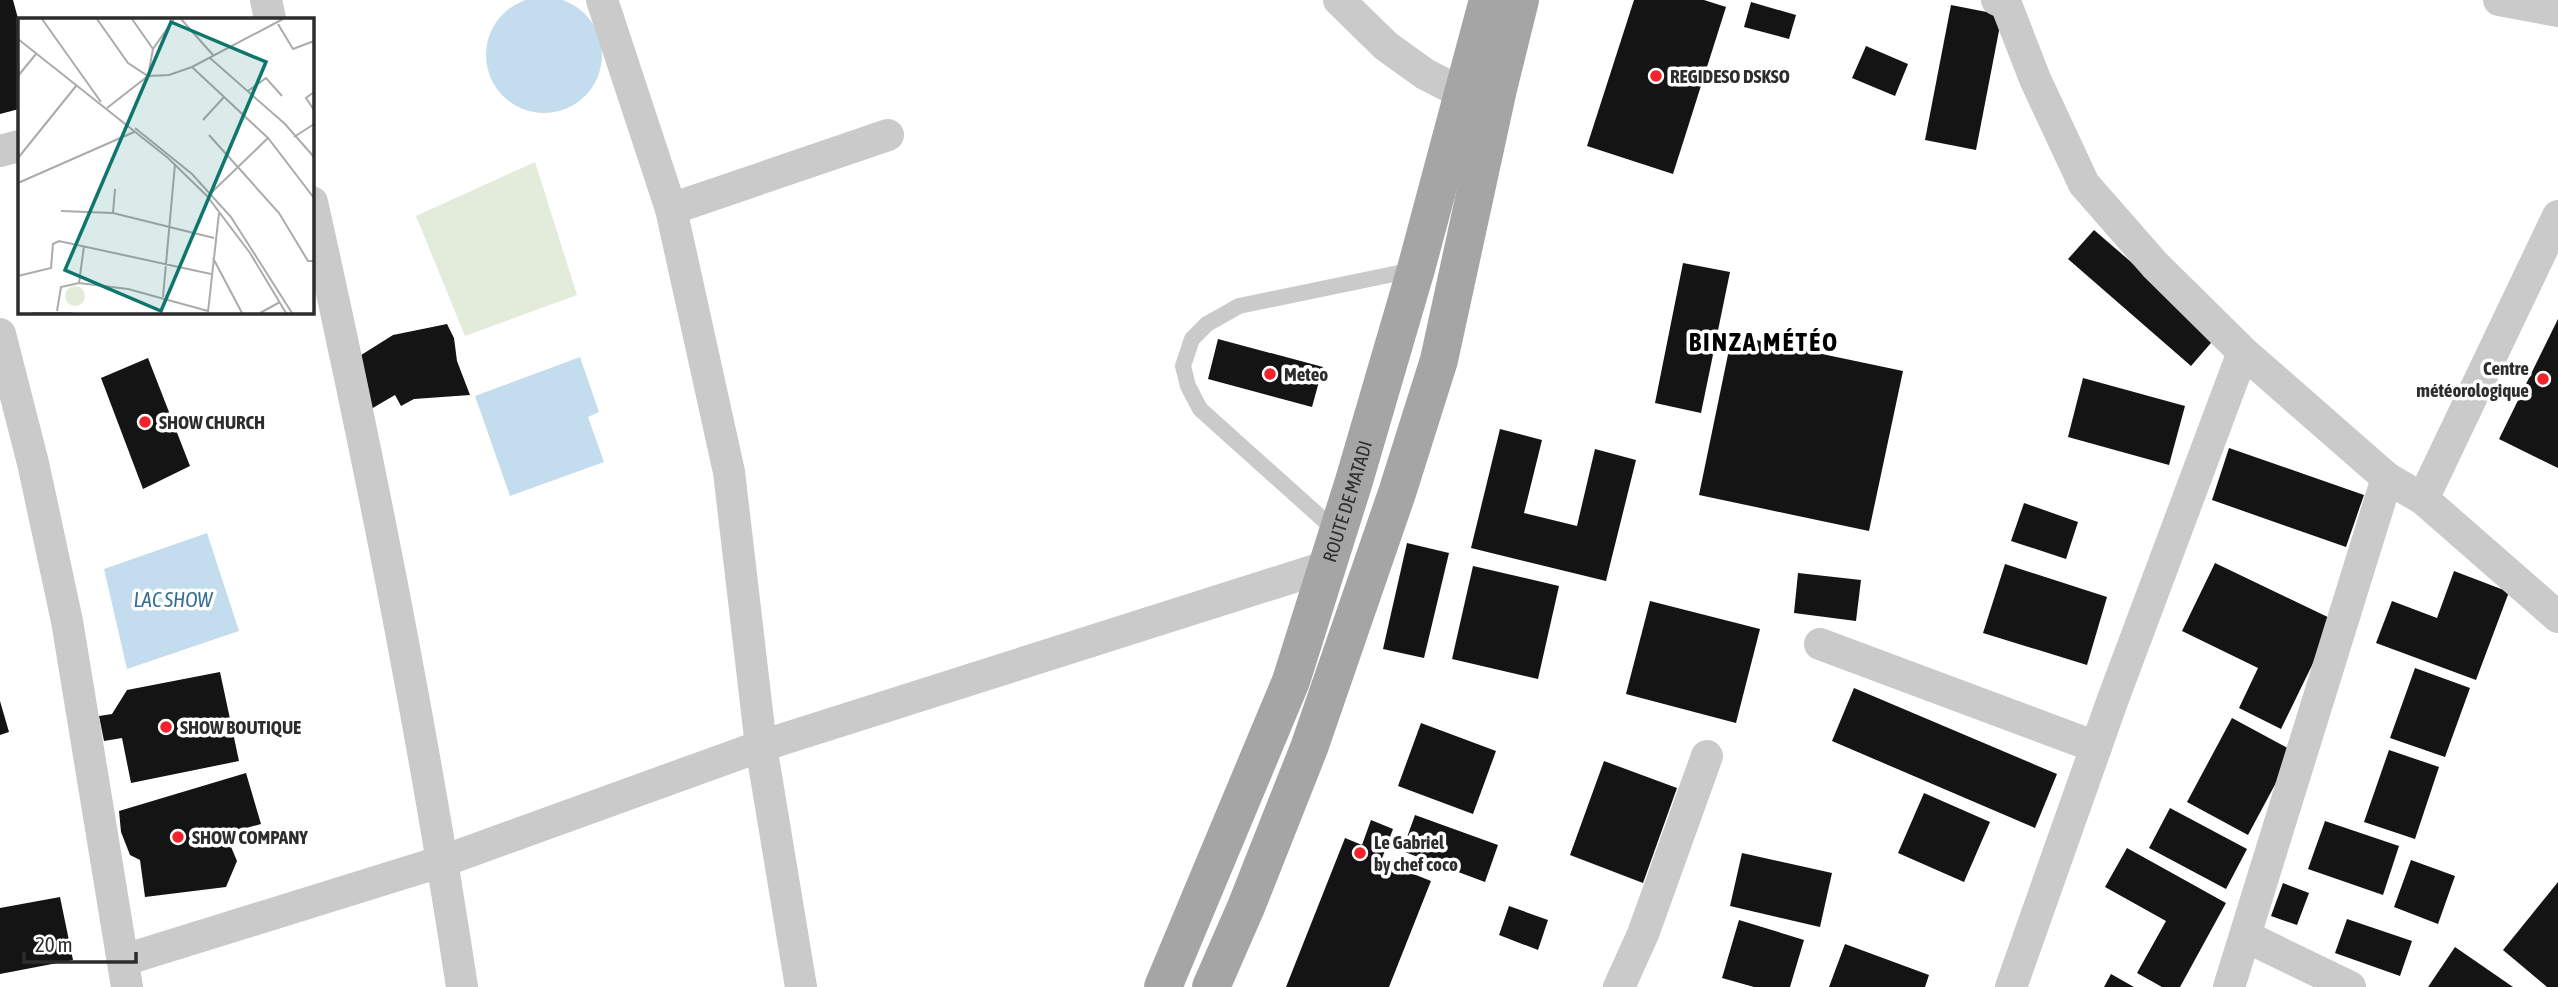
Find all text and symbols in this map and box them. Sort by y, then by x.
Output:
inset map [18,18,313,313]
place label: REGIDESO DSKSO [1670,65,1790,87]
marker: REGIDESO DSKSO [1648,68,1664,84]
district label: BINZA MÉTÉO [1689,327,1839,357]
place label: Centre météorologique [2416,357,2529,401]
place label: Meteo [1284,363,1328,385]
marker: Meteo [1262,366,1278,382]
marker: Centre météorologique [2535,371,2551,387]
place label: SHOW CHURCH [159,411,265,433]
marker: SHOW CHURCH [137,414,153,430]
street label: ROUTE DE MATADI [1318,438,1376,565]
water label: LAC SHOW [133,587,214,611]
place label: SHOW BOUTIQUE [180,716,301,738]
marker: SHOW BOUTIQUE [158,719,174,735]
place label: SHOW COMPANY [192,826,308,848]
marker: SHOW COMPANY [170,829,186,845]
place label: Le Gabriel by chef coco [1374,831,1458,875]
marker: Le Gabriel by chef coco [1352,845,1368,861]
scale bar [24,920,136,964]
text: 20 m [35,932,73,956]

